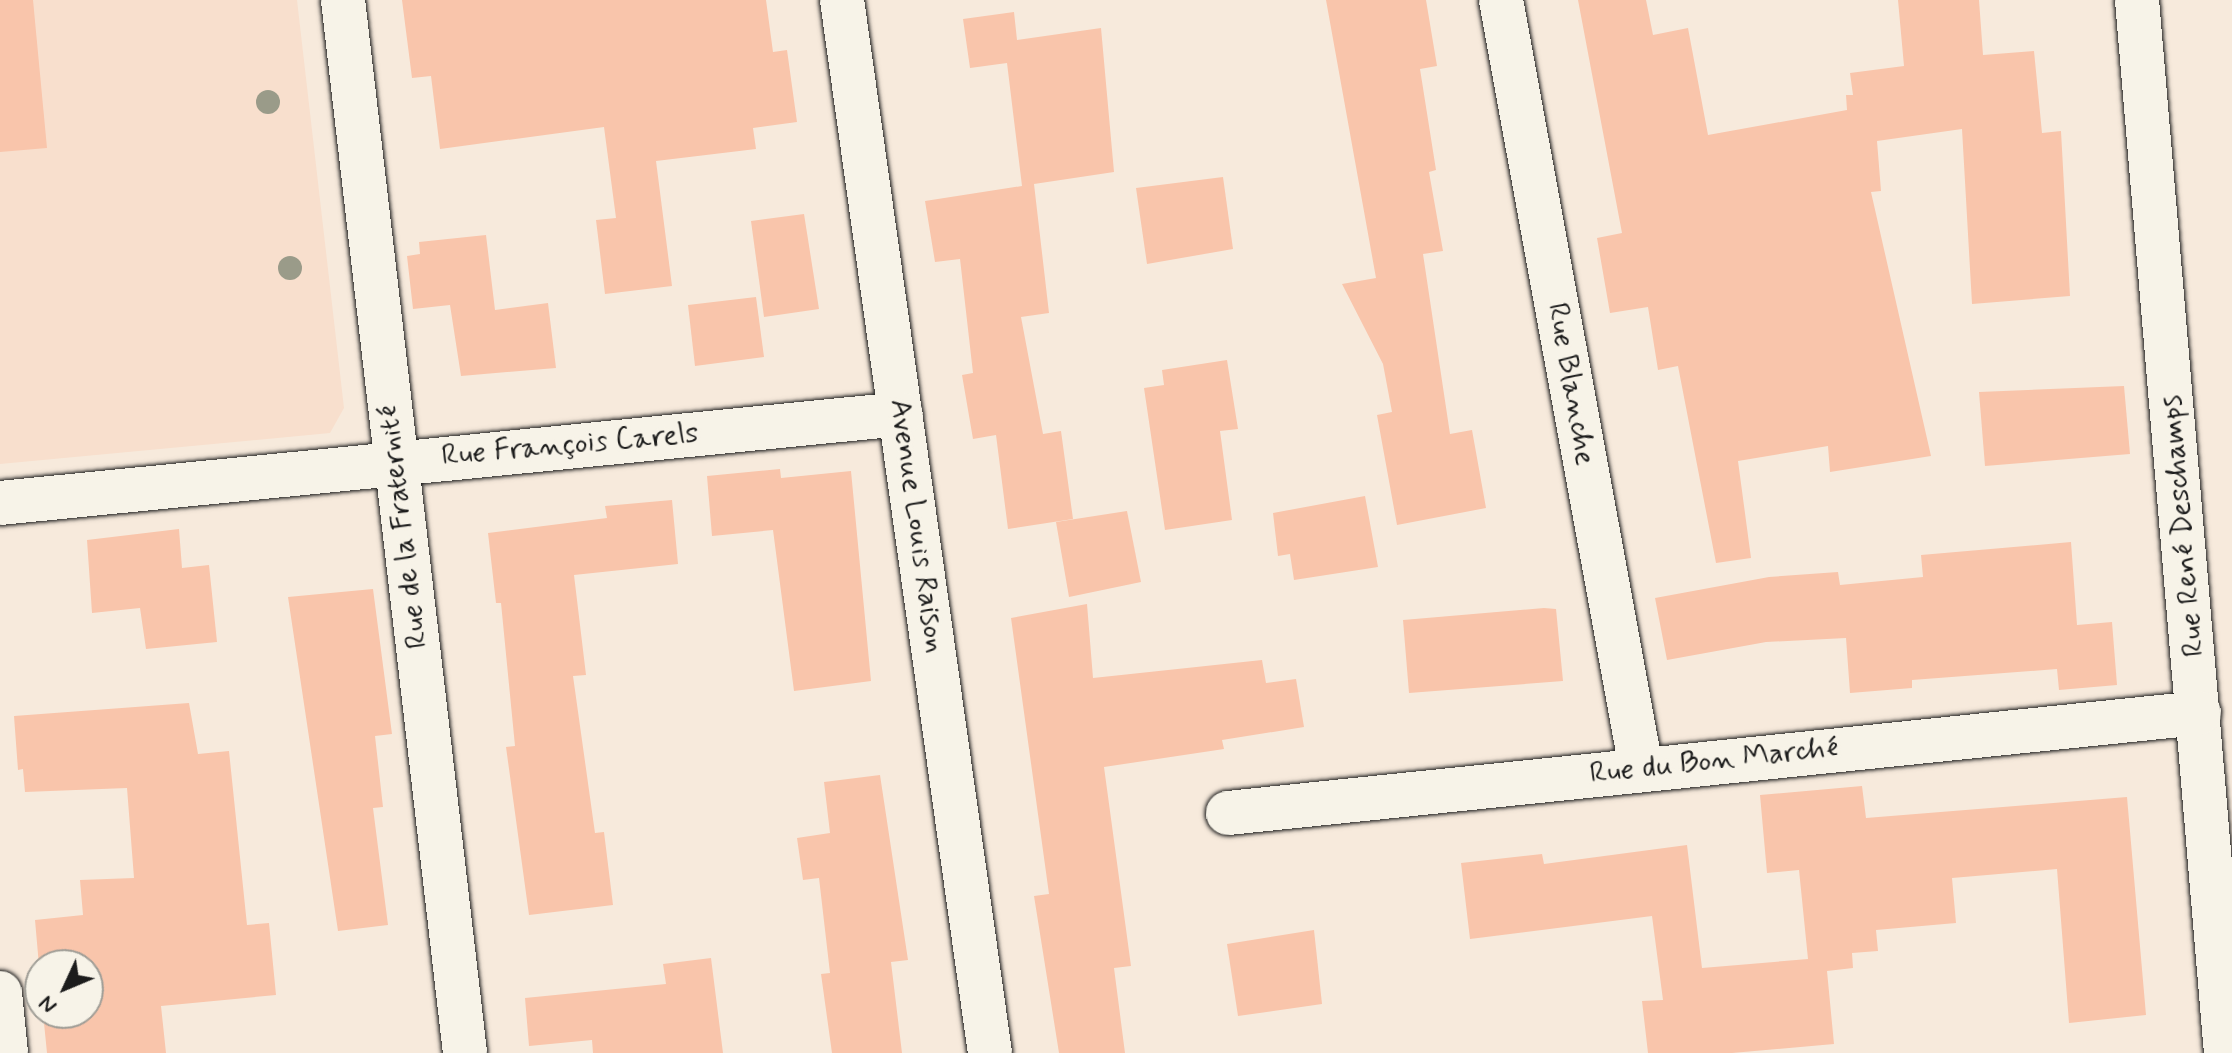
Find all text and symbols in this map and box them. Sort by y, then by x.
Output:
street label: Rue Blanche [1539,301,1603,467]
street label: Rue René Deschamps [2154,393,2212,659]
street label: Avenue Louis Raison [881,394,953,658]
street label: Rue de la Fraternité [370,399,436,655]
street label: Rue François Carels [441,416,699,474]
street label: Rue du Bon Marché [1592,730,1836,792]
north arrow [24,949,104,1029]
text: N [33,989,63,1019]

